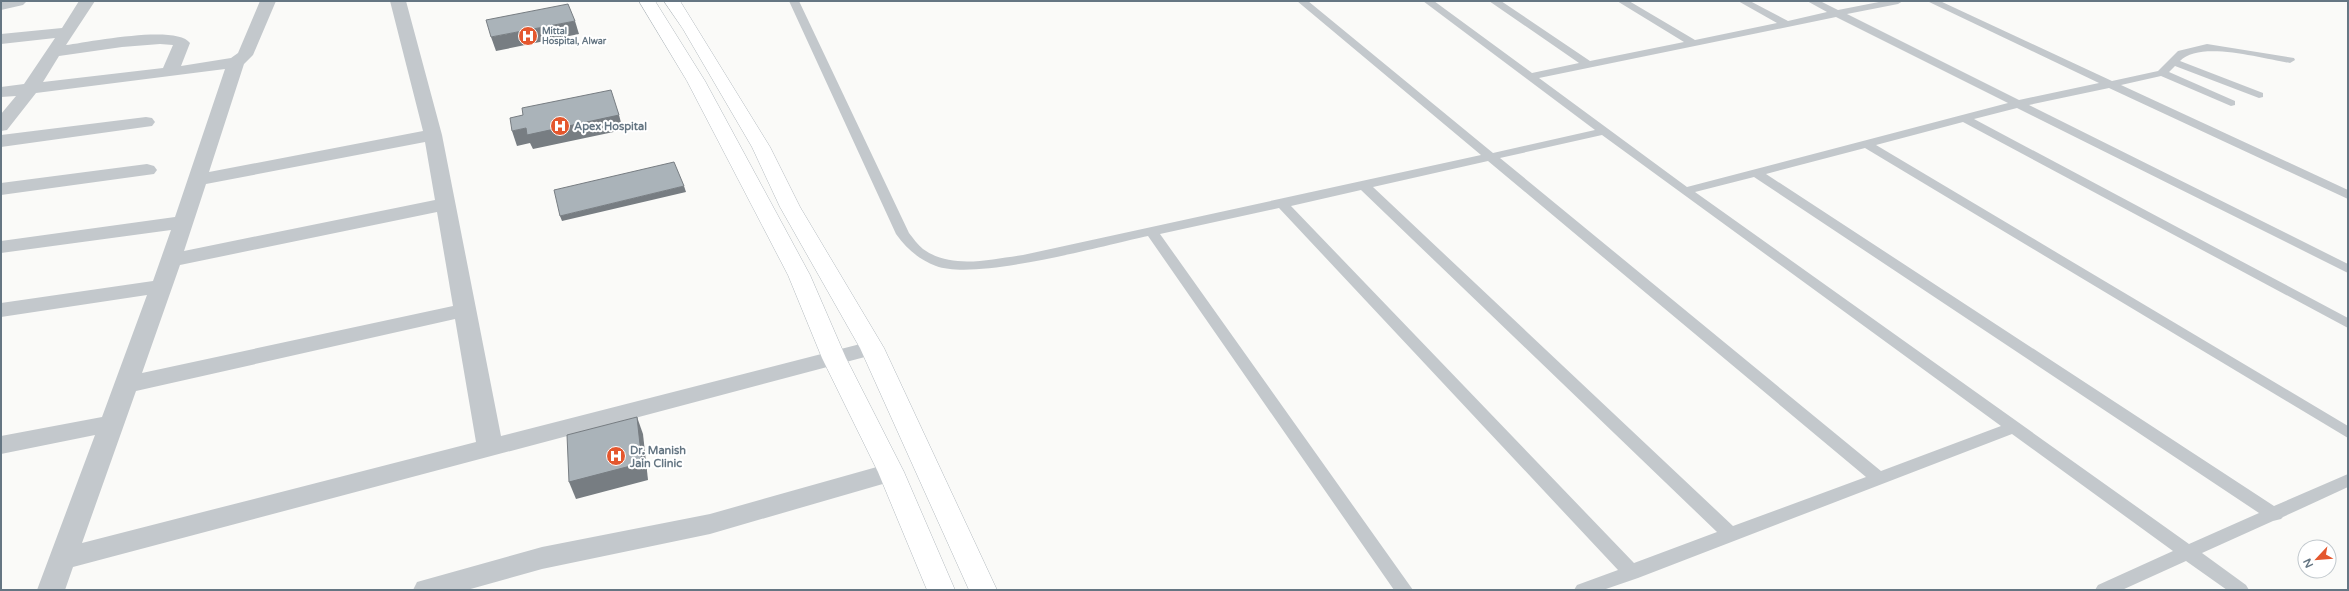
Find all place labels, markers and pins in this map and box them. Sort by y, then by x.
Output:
hospital icon: Mittal Hospital, Alwar [517,25,539,47]
place label: Mittal Hospital, Alwar [542,26,607,47]
hospital icon: Apex Hospital [549,115,571,137]
place label: Apex Hospital [574,120,647,134]
place label: Dr. Manish Jain Clinic [629,444,686,470]
hospital icon: Dr. Manish Jain Clinic [605,445,627,467]

